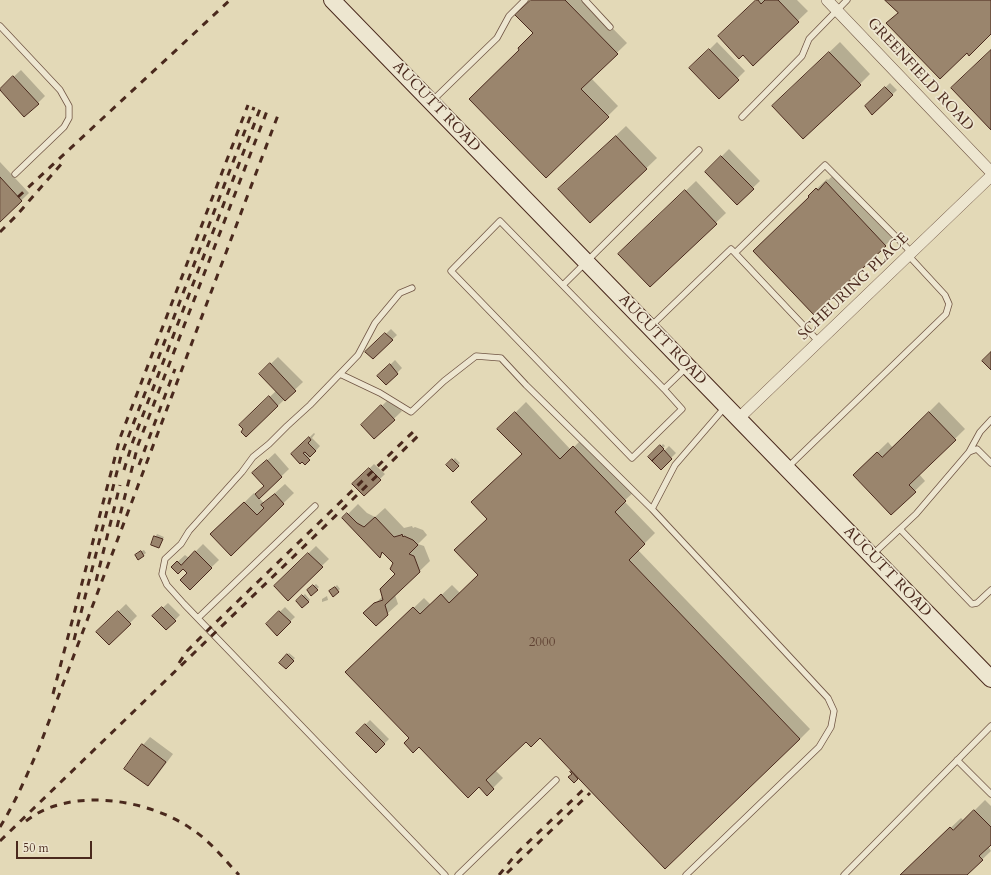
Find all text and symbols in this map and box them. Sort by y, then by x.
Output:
street label: GREENFIELD ROAD [863,15,977,135]
street label: AUCUTT ROAD [388,58,484,156]
street label: SCHEURING PLACE [795,230,913,344]
street label: AUCUTT ROAD [614,291,710,389]
street label: AUCUTT ROAD [839,523,935,621]
house number: 2000 [529,635,555,651]
scale bar [18,833,94,859]
text: 50 m [23,840,49,856]

